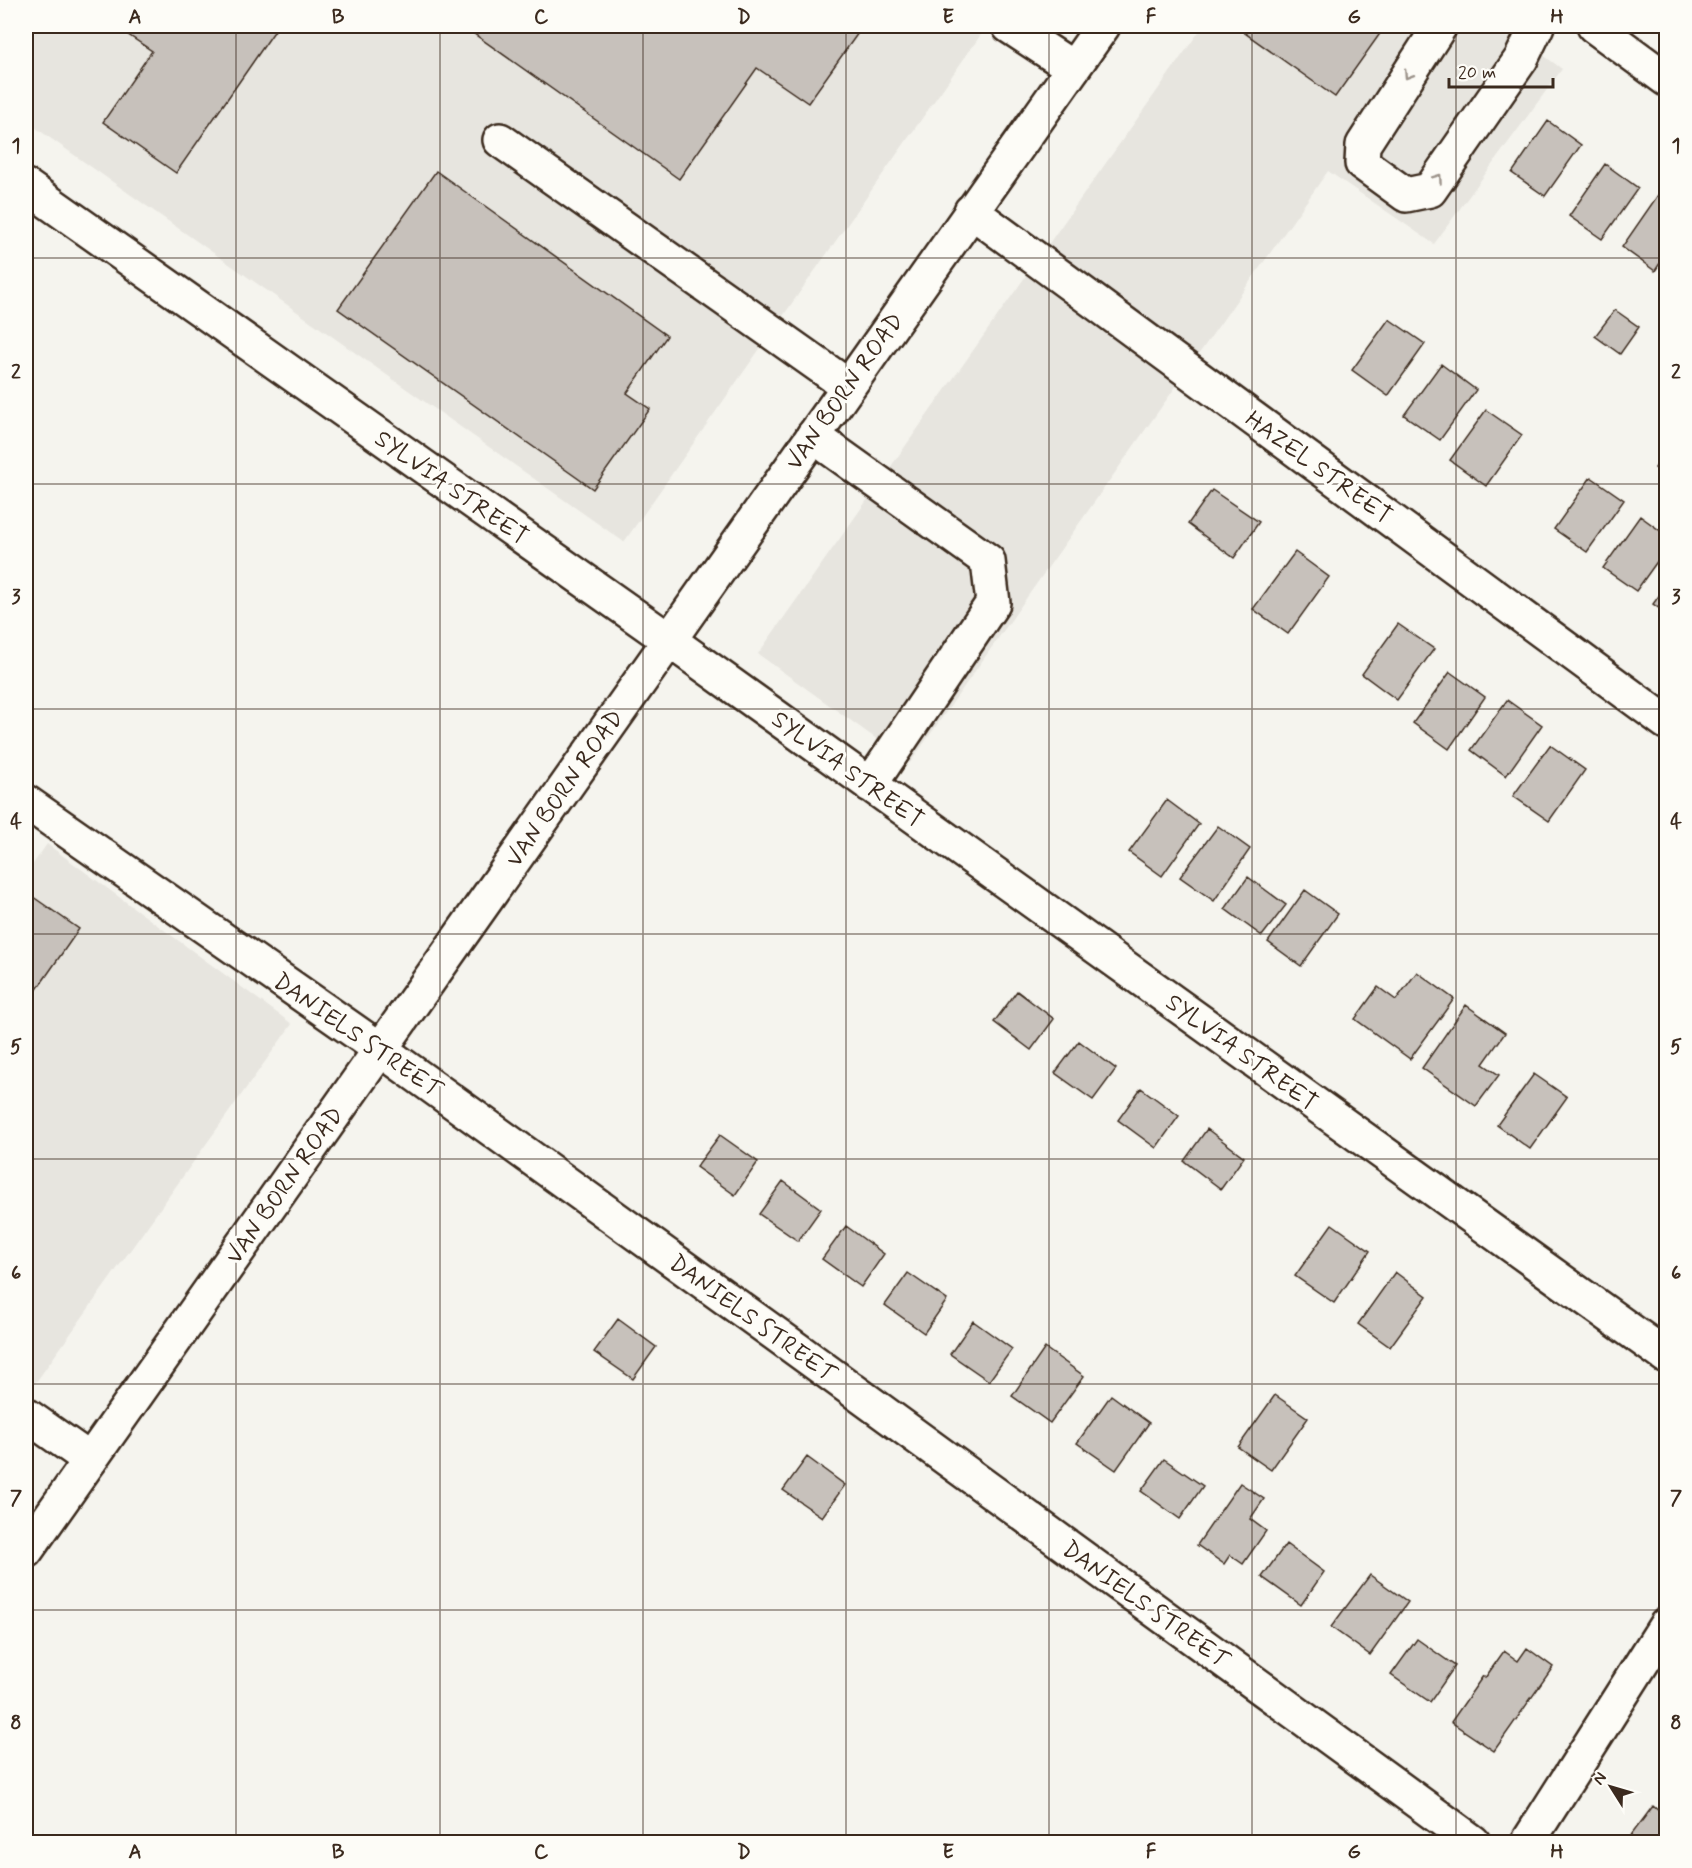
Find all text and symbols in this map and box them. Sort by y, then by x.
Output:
text: A [128,4,142,31]
text: B [332,4,345,31]
text: C [534,4,549,31]
text: D [737,4,751,31]
text: E [942,4,954,31]
text: F [1146,4,1157,31]
text: G [1347,4,1361,31]
text: H [1550,4,1564,31]
scale bar [1449,51,1552,89]
text: 20 m [1458,61,1496,85]
one-way arrow [1404,69,1416,79]
text: 1 [12,133,20,160]
text: 1 [1672,133,1680,160]
one-way arrow [1431,174,1442,185]
street label: VAN BORN ROAD [779,307,911,477]
text: 2 [11,359,21,386]
text: 2 [1671,359,1681,386]
street label: HAZEL STREET [1238,404,1398,532]
street label: SYLVIA STREET [368,424,534,553]
text: 3 [11,584,21,611]
text: 3 [1671,584,1681,611]
street label: VAN BORN ROAD [499,704,631,874]
street label: SYLVIA STREET [765,705,929,836]
text: 4 [10,809,22,836]
text: 4 [1670,809,1682,836]
street label: DANIELS STREET [267,966,448,1106]
street label: SYLVIA STREET [1159,988,1323,1119]
text: 5 [10,1034,22,1061]
text: 5 [1670,1034,1682,1061]
street label: VAN BORN ROAD [219,1101,351,1271]
street label: DANIELS STREET [662,1248,842,1391]
text: 6 [11,1260,21,1287]
text: 6 [1671,1260,1681,1287]
text: 7 [10,1485,22,1512]
text: 7 [1670,1485,1682,1512]
street label: DANIELS STREET [1055,1534,1235,1677]
text: 8 [10,1710,22,1737]
text: 8 [1670,1710,1682,1737]
north arrow [1581,1757,1641,1817]
text: N [1589,1768,1612,1789]
text: A [128,1839,142,1866]
text: B [332,1839,345,1866]
text: C [534,1839,549,1866]
text: D [737,1839,751,1866]
text: E [942,1839,954,1866]
text: F [1146,1839,1157,1866]
text: G [1347,1839,1361,1866]
text: H [1550,1839,1564,1866]

